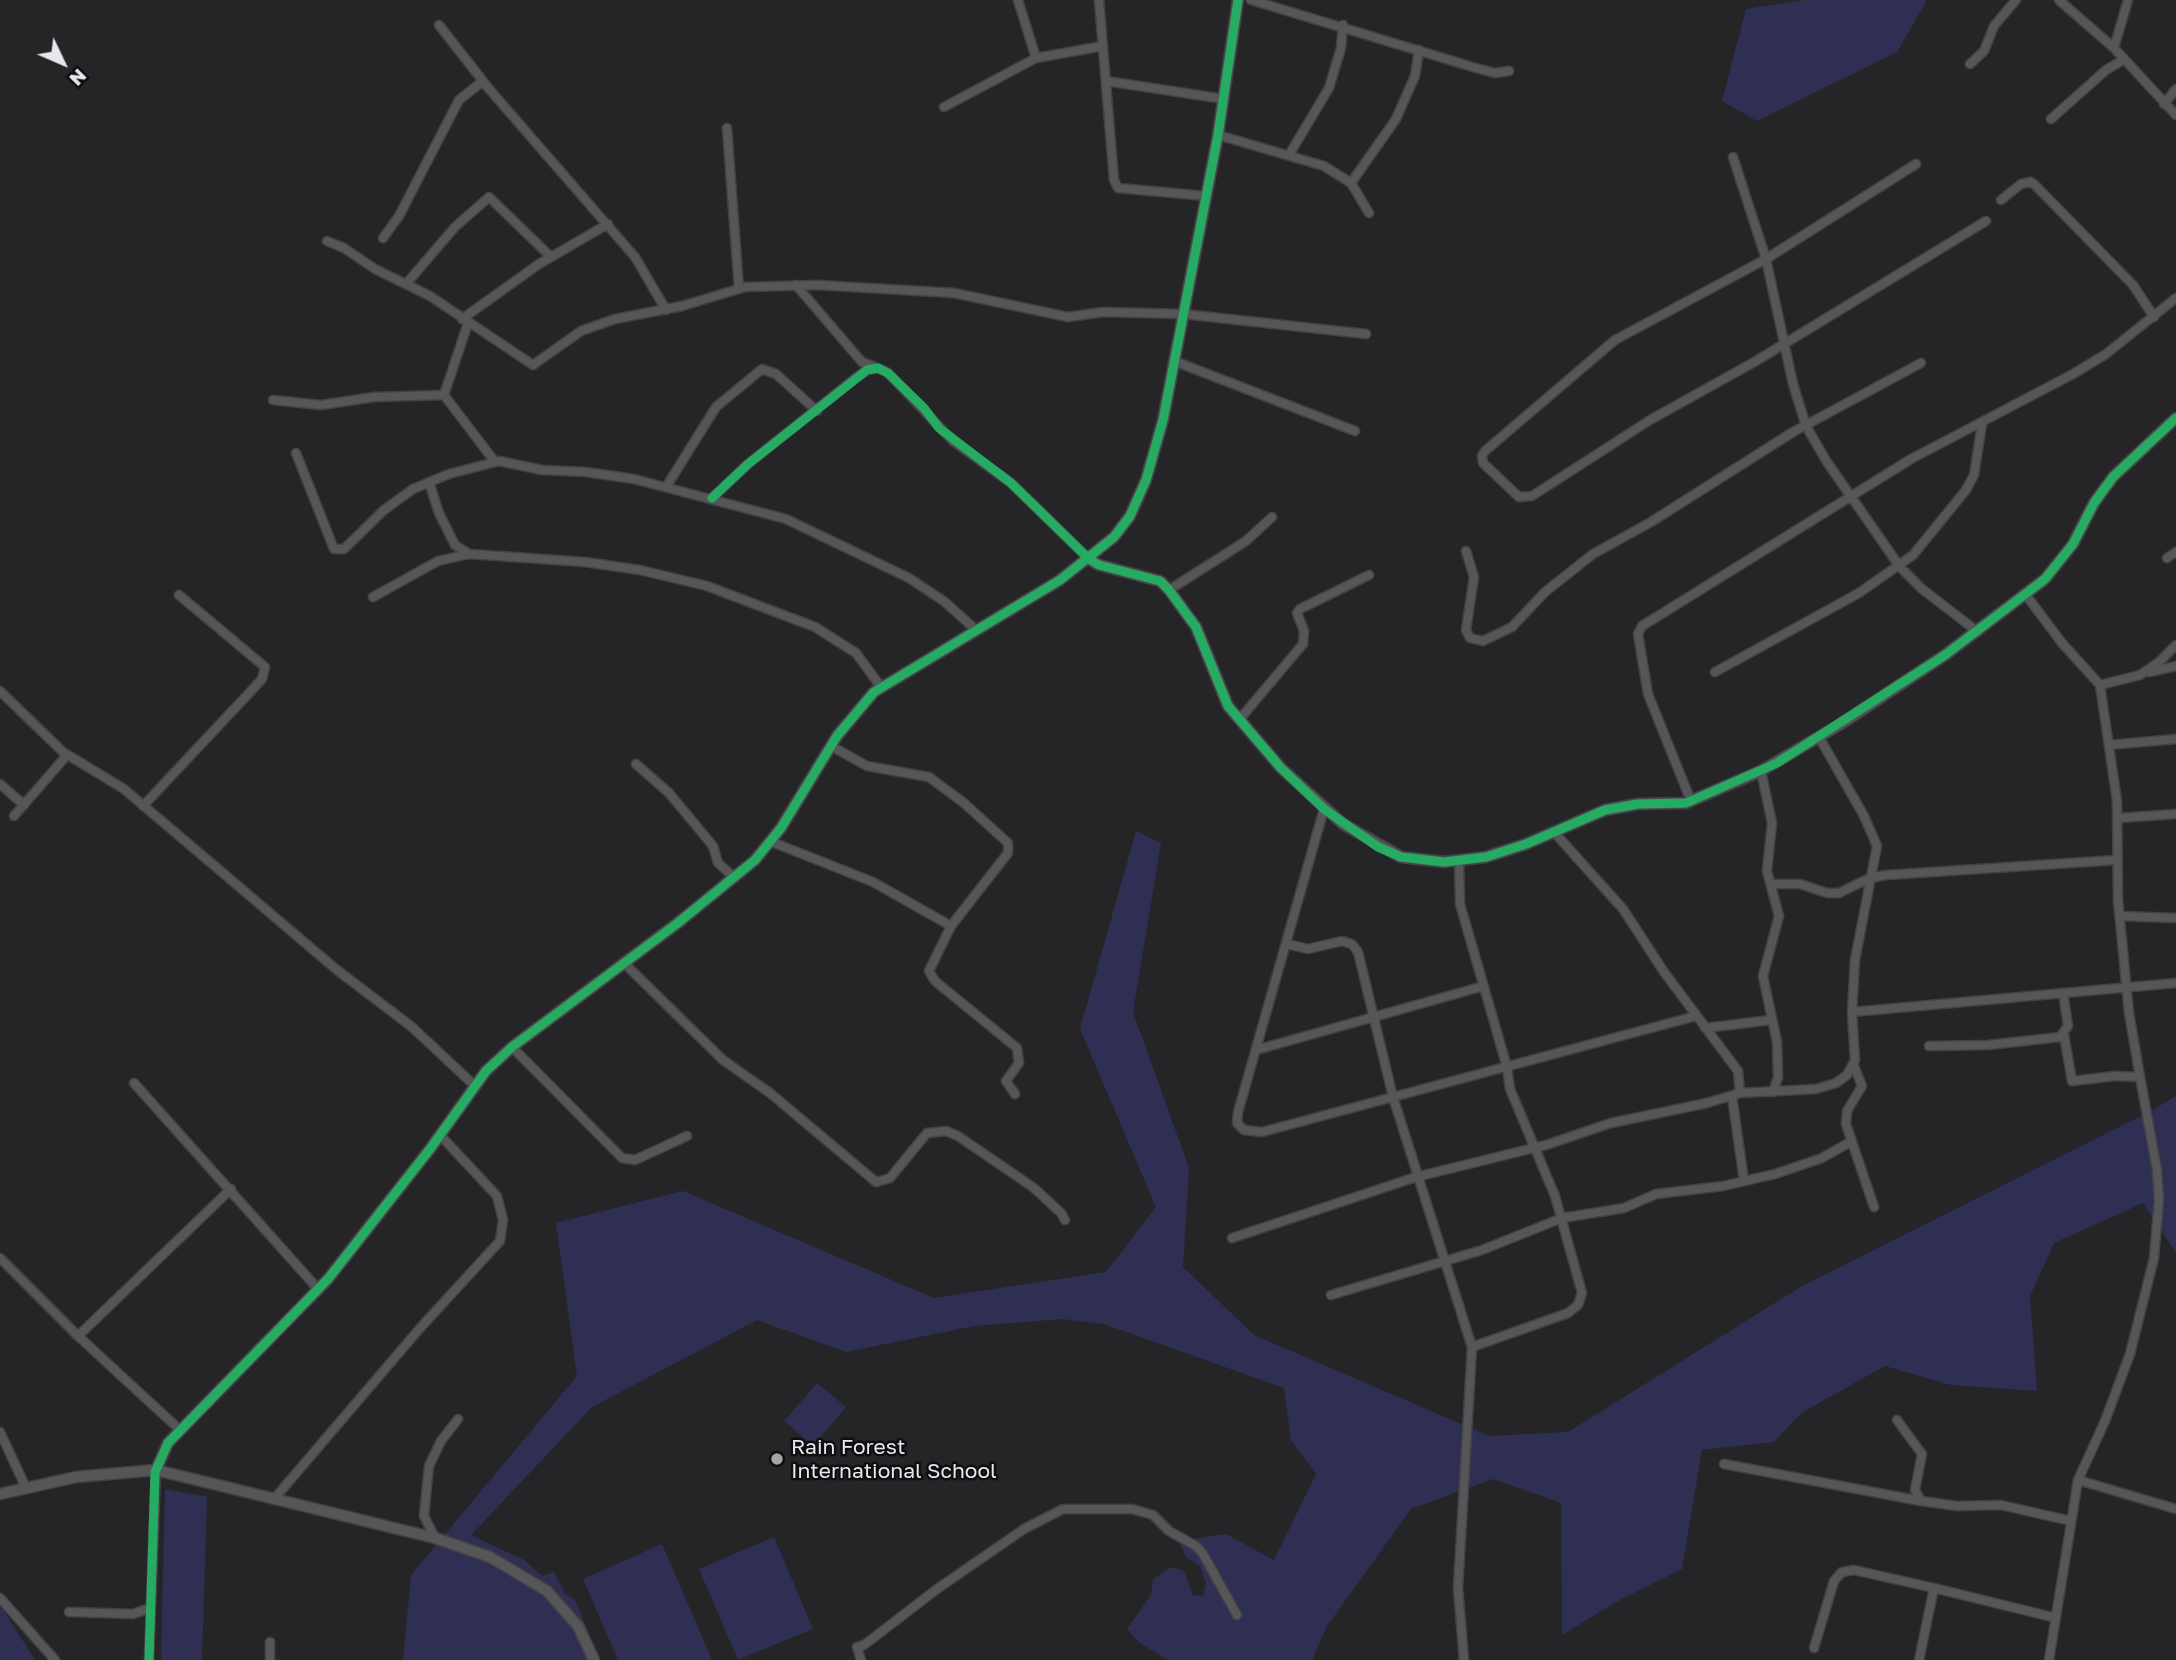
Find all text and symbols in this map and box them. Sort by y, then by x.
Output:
north arrow [28,28,98,98]
text: N [65,65,92,91]
place label: Rain Forest International School [791,1434,997,1484]
marker: Rain Forest International School [769,1451,785,1467]

